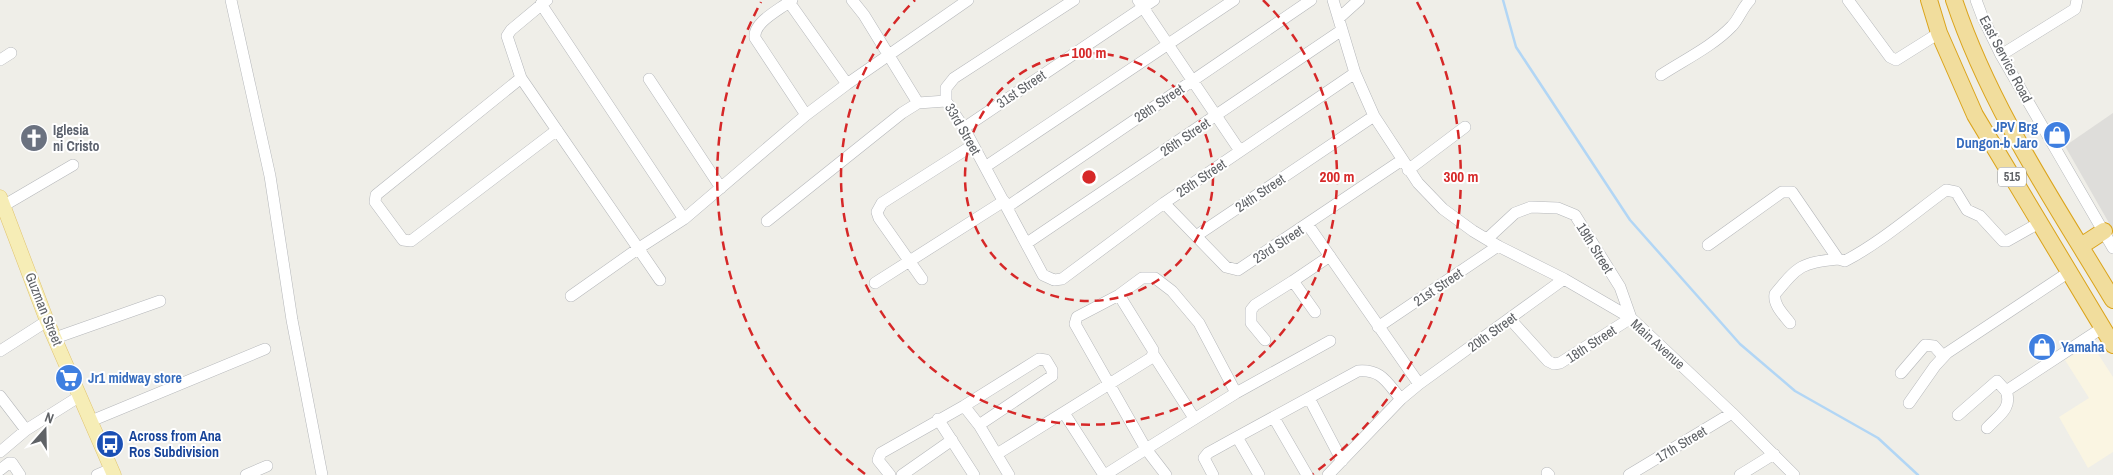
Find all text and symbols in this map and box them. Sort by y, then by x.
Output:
street label: East Service Road [1976,13,2036,105]
text: 100 m [1072,42,1106,63]
street label: 31st Street [993,66,1049,112]
street label: 28th Street [1131,80,1187,126]
street label: 33rd Street [941,100,985,158]
street label: 26th Street [1157,114,1213,160]
place label: JPV Brg Dungon-b Jaro [1956,118,2038,152]
shop icon: JPV Brg Dungon-b Jaro [2042,120,2072,150]
place label: Iglesia ni Cristo [53,121,100,155]
church icon: Iglesia ni Cristo [19,123,49,153]
street label: 25th Street [1173,155,1229,201]
text: 200 m [1320,166,1354,187]
text: 300 m [1444,166,1478,187]
centre of rings [1080,168,1098,186]
road number: 515 [1998,168,2026,186]
street label: 24th Street [1232,170,1288,216]
street label: 19th Street [1572,219,1618,277]
street label: 23rd Street [1249,221,1307,267]
street label: 21st Street [1410,264,1466,310]
street label: Guzman Street [21,270,67,348]
street label: 20th Street [1464,308,1520,356]
street label: Main Avenue [1627,315,1689,373]
street label: 18th Street [1563,321,1619,367]
shop icon: Yamaha [2027,332,2057,362]
place label: Yamaha [2061,338,2105,356]
supermarket icon: Jr1 midway store [54,363,84,393]
place label: Jr1 midway store [88,369,182,387]
north arrow [20,405,70,455]
text: N [42,408,56,428]
street label: 17th Street [1652,422,1710,466]
place label: Across from Ana Ros Subdivision [129,427,222,461]
bus stop icon: Across from Ana Ros Subdivision [95,429,125,459]

